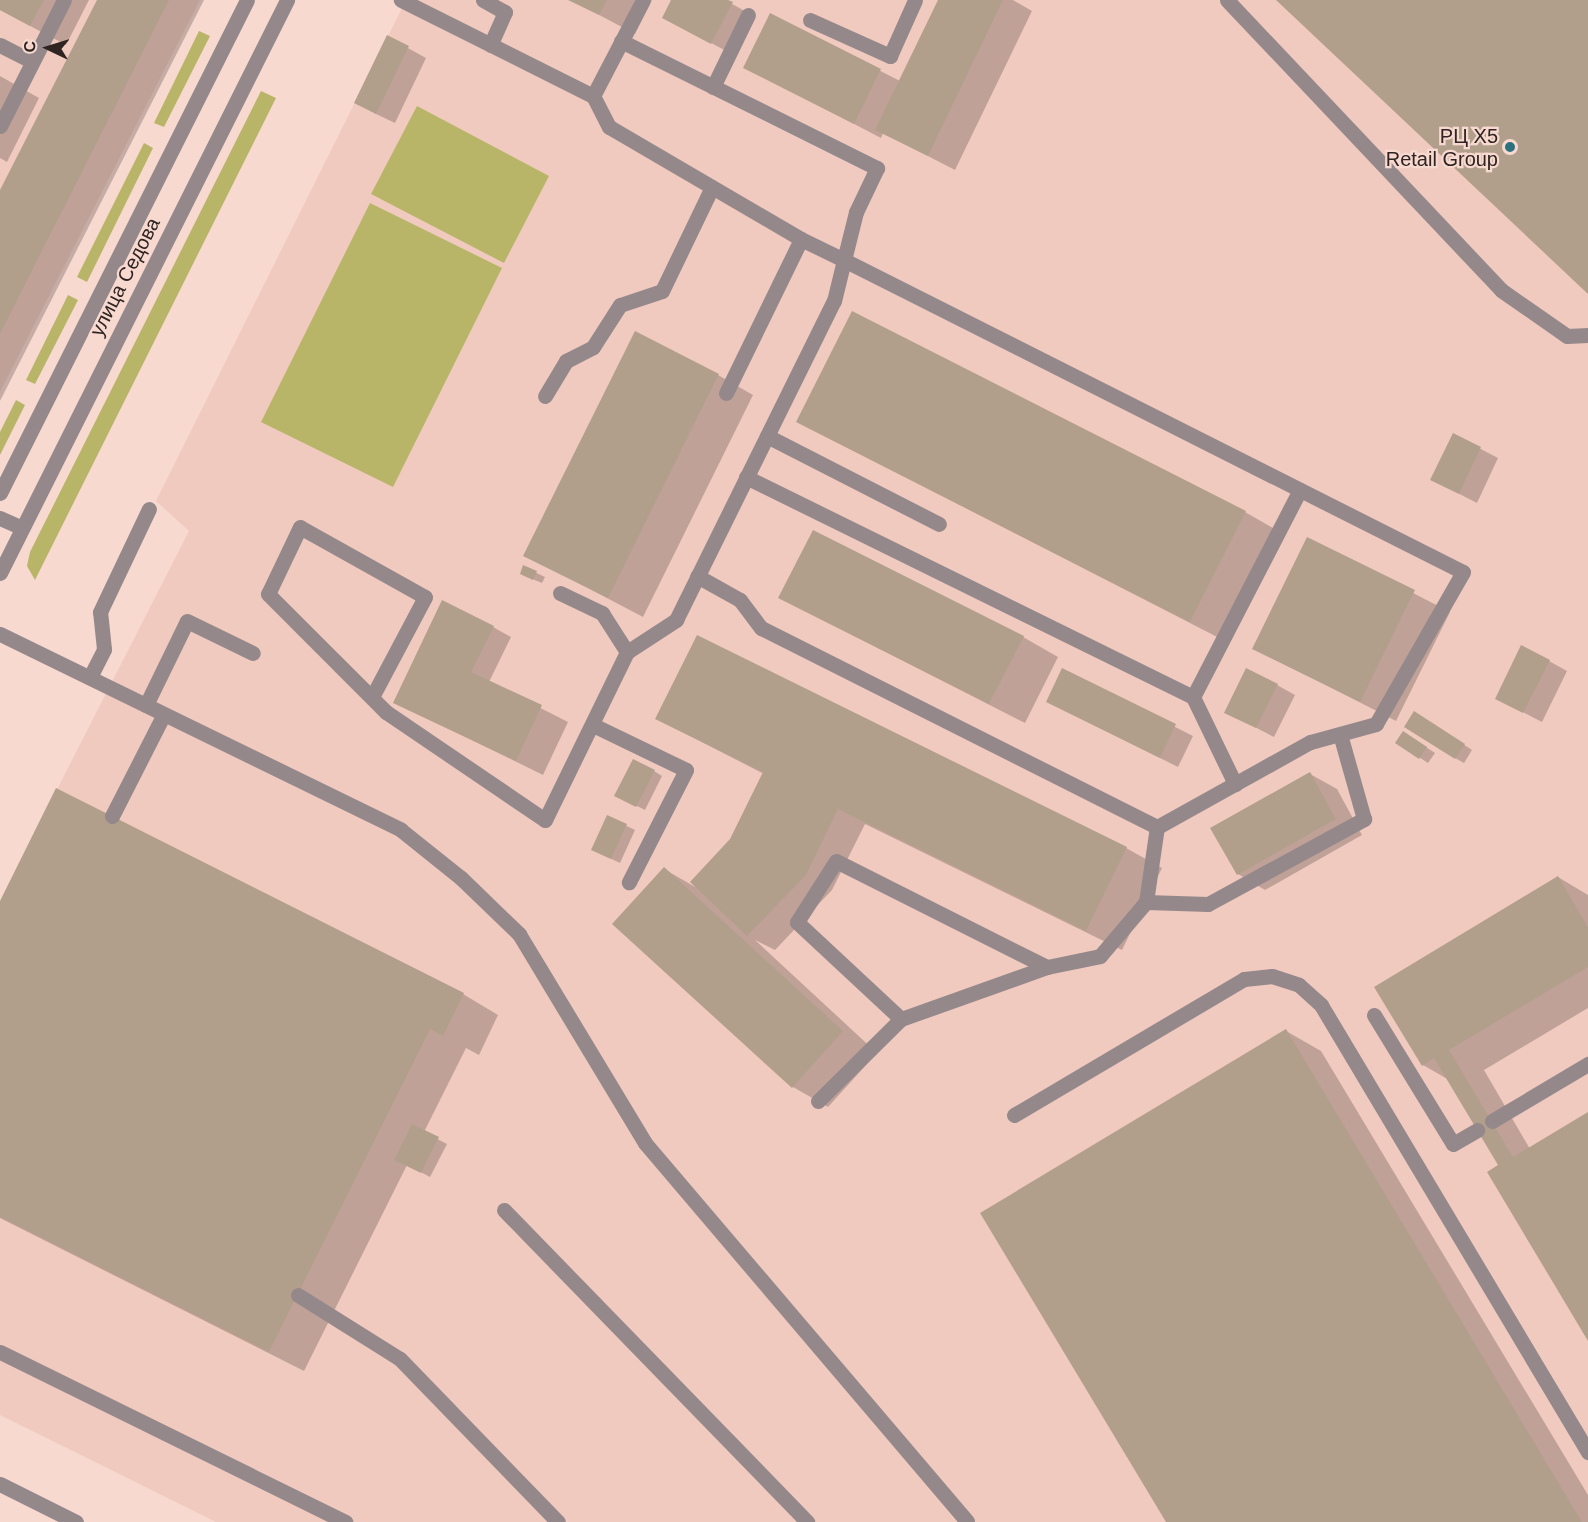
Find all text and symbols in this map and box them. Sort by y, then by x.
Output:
north arrow [18,18,78,78]
text: С [21,40,38,53]
place label: РЦ X5 Retail Group [1386,124,1498,171]
marker: РЦ X5 Retail Group [1503,140,1517,154]
street label: улица Седова [85,214,165,340]

